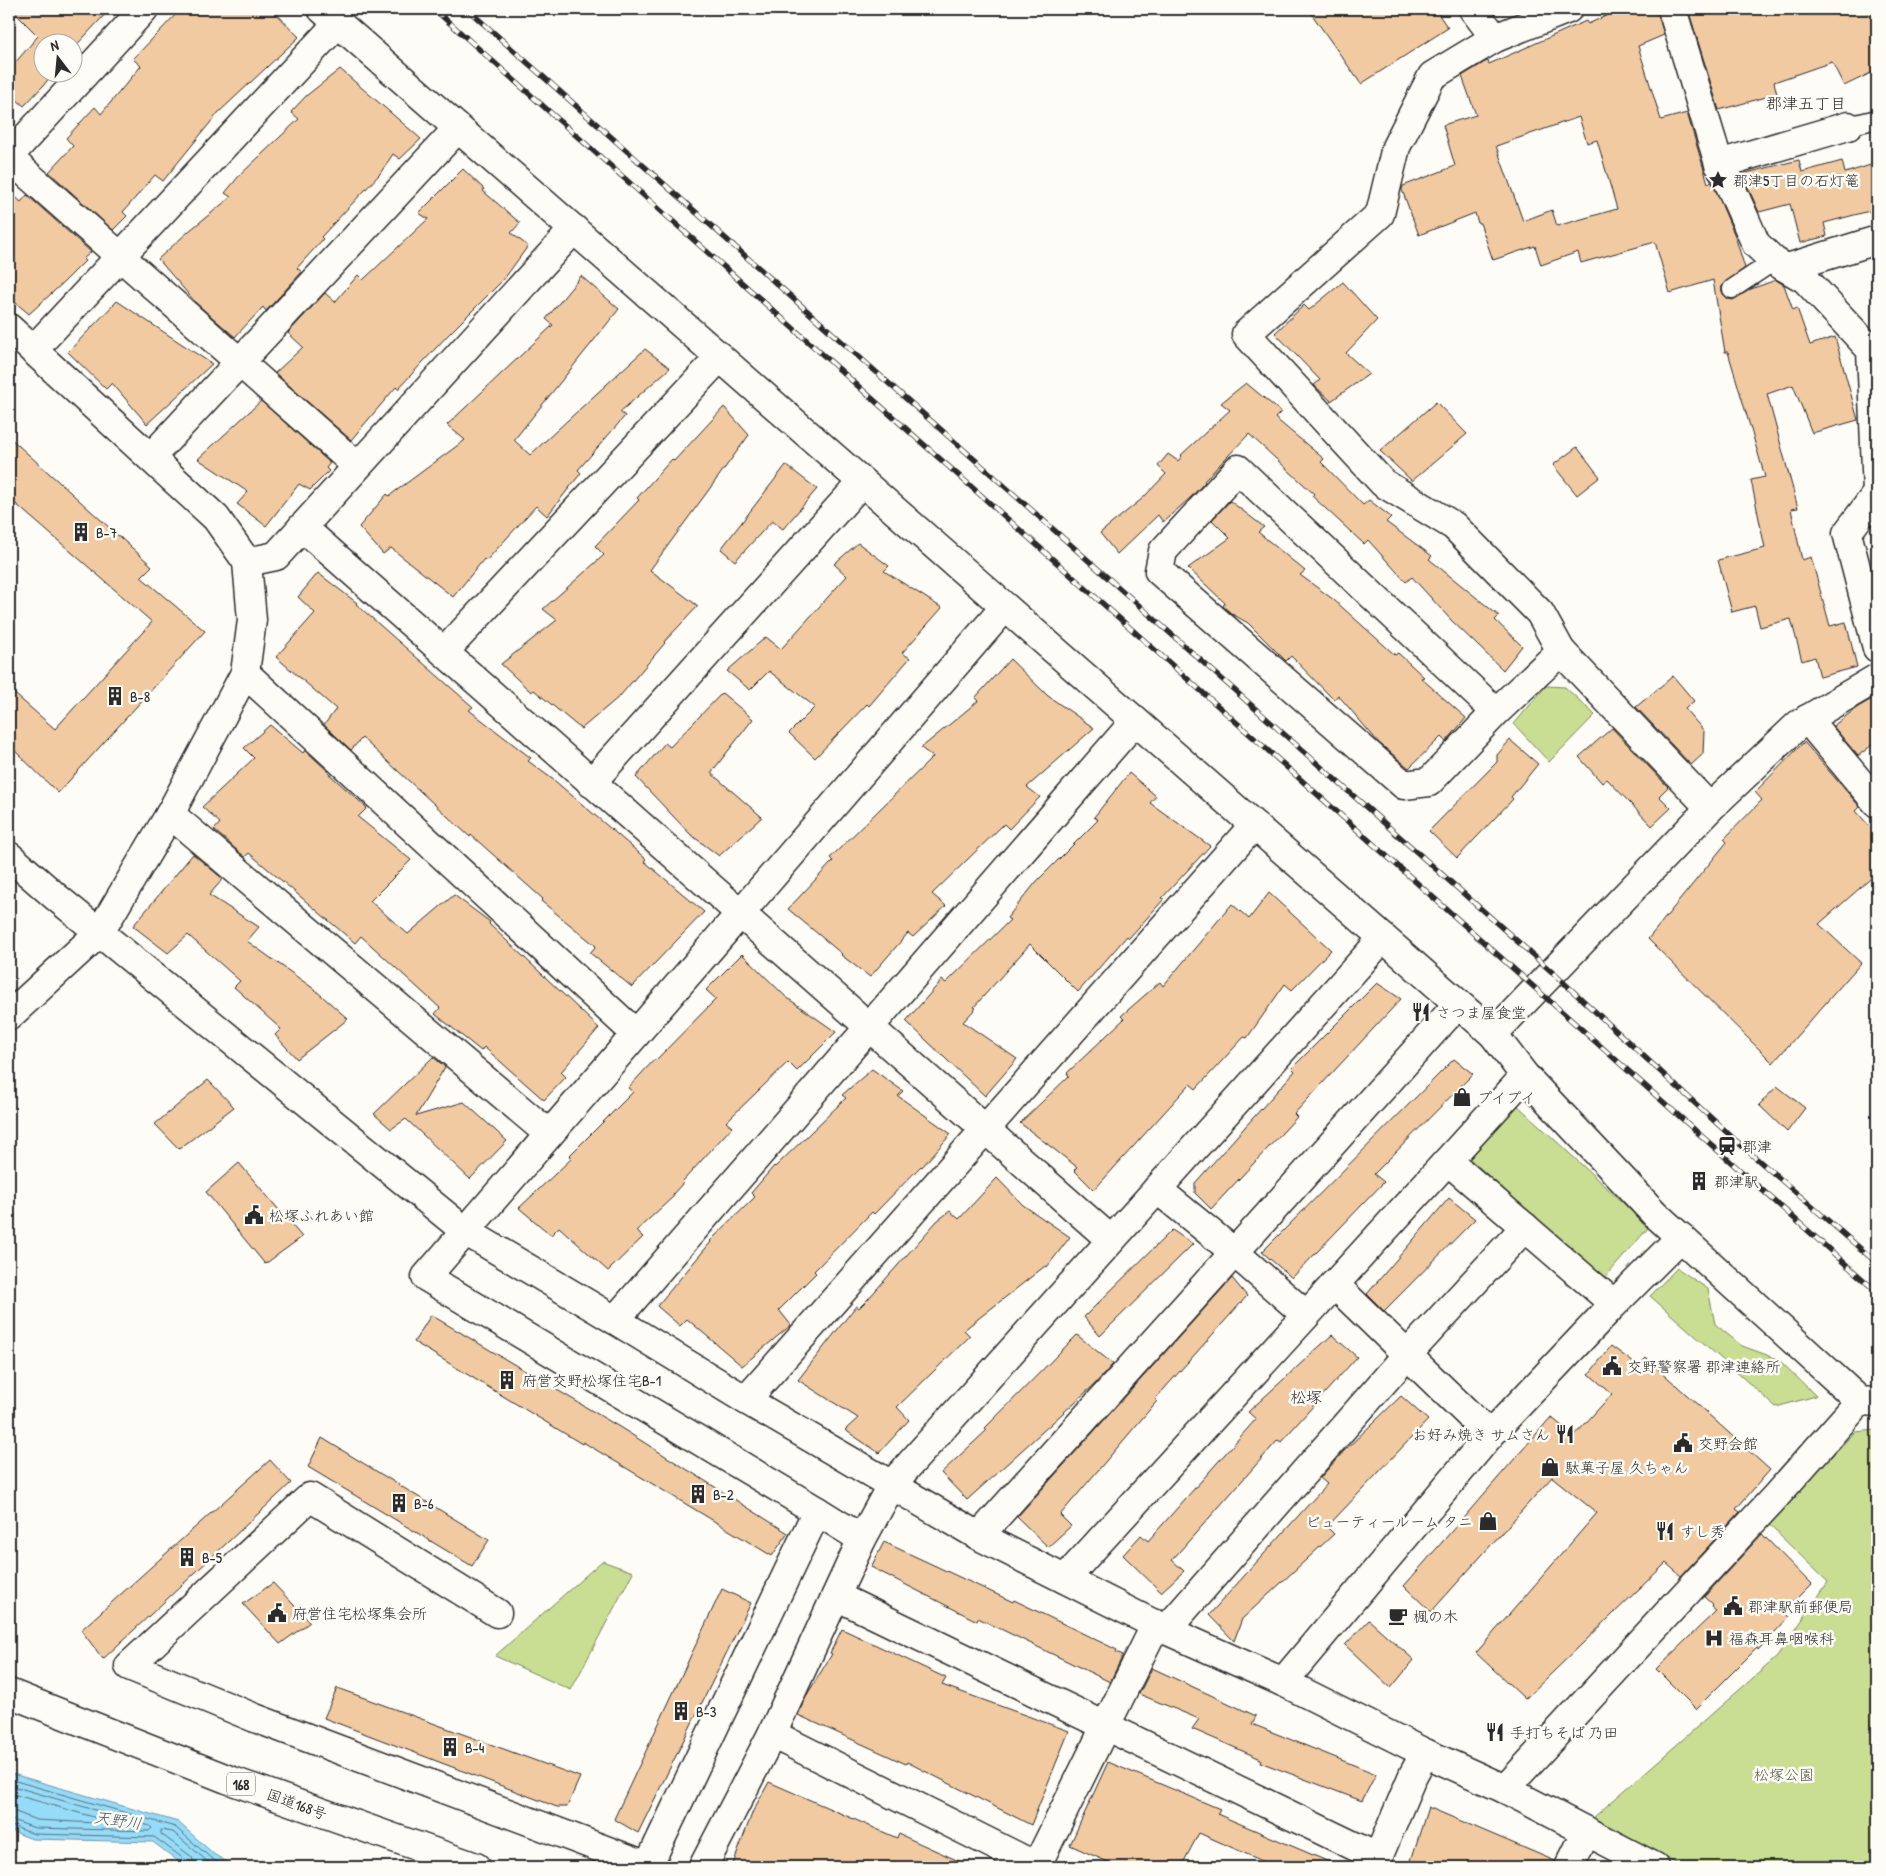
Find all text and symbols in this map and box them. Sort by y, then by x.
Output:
north arrow [32,32,82,82]
text: N [48,35,61,55]
district label: 郡津五丁目 [1766,92,1846,114]
place icon: 郡津5丁目の石灯篭 [1707,169,1729,191]
place label: 郡津5丁目の石灯篭 [1733,170,1859,191]
building icon: B-7 [70,521,92,543]
place label: B-7 [96,522,117,543]
building icon: B-8 [104,685,126,707]
place label: B-8 [130,686,150,707]
restaurant icon: さつま屋食堂 [1410,1001,1432,1023]
place label: さつま屋食堂 [1436,1002,1526,1023]
shop icon: プイプイ [1451,1086,1473,1108]
place label: プイプイ [1477,1087,1535,1108]
station icon: 郡津 [1716,1135,1738,1157]
place label: 郡津 [1742,1136,1772,1157]
building icon: 郡津駅 [1688,1170,1710,1192]
place label: 郡津駅 [1714,1171,1759,1192]
public building icon: 松塚ふれあい館 [243,1204,265,1226]
place label: 松塚ふれあい館 [269,1205,374,1226]
public building icon: 交野警察署 郡津連絡所 [1601,1355,1623,1377]
place label: 交野警察署 郡津連絡所 [1627,1356,1780,1377]
building icon: 府営交野松塚住宅B-1 [496,1369,518,1391]
place label: 府営交野松塚住宅B-1 [522,1370,661,1391]
district label: 松塚 [1290,1386,1322,1408]
restaurant icon: お好み焼き サムさん [1554,1423,1576,1445]
place label: お好み焼き サムさん [1412,1424,1550,1445]
public building icon: 交野会館 [1672,1432,1694,1454]
place label: 交野会館 [1698,1433,1758,1454]
shop icon: 駄菓子屋 久ちゃん [1539,1456,1561,1478]
place label: 駄菓子屋 久ちゃん [1565,1457,1688,1478]
building icon: B-2 [687,1483,709,1505]
place label: B-2 [713,1484,734,1505]
building icon: B-6 [388,1492,410,1514]
place label: B-6 [414,1493,434,1514]
shop icon: ビューティールーム タニ [1477,1510,1499,1532]
place label: ビューティールーム タニ [1305,1511,1473,1532]
restaurant icon: すし秀 [1654,1520,1676,1542]
place label: すし秀 [1680,1521,1725,1542]
building icon: B-5 [176,1546,198,1568]
place label: B-5 [202,1547,223,1568]
public building icon: 郡津駅前郵便局 [1722,1595,1744,1617]
place label: 郡津駅前郵便局 [1748,1596,1853,1617]
public building icon: 府営住宅松塚集会所 [266,1602,288,1624]
place label: 府営住宅松塚集会所 [292,1603,427,1624]
cafe icon: 楓の木 [1387,1605,1409,1627]
place label: 楓の木 [1413,1606,1458,1627]
hospital icon: 福森耳鼻咽喉科 [1703,1627,1725,1649]
place label: 福森耳鼻咽喉科 [1729,1628,1834,1649]
building icon: B-3 [670,1700,692,1722]
place label: B-3 [696,1701,717,1722]
restaurant icon: 手打ちそば 乃田 [1484,1721,1506,1743]
place label: 手打ちそば 乃田 [1510,1722,1618,1743]
building icon: B-4 [439,1736,461,1758]
place label: B-4 [465,1737,485,1758]
park label: 松塚公園 [1754,1764,1814,1785]
road number: 168 [227,1772,255,1796]
street label: 国道168号 [264,1783,330,1825]
water label: 天野川 [93,1806,143,1834]

